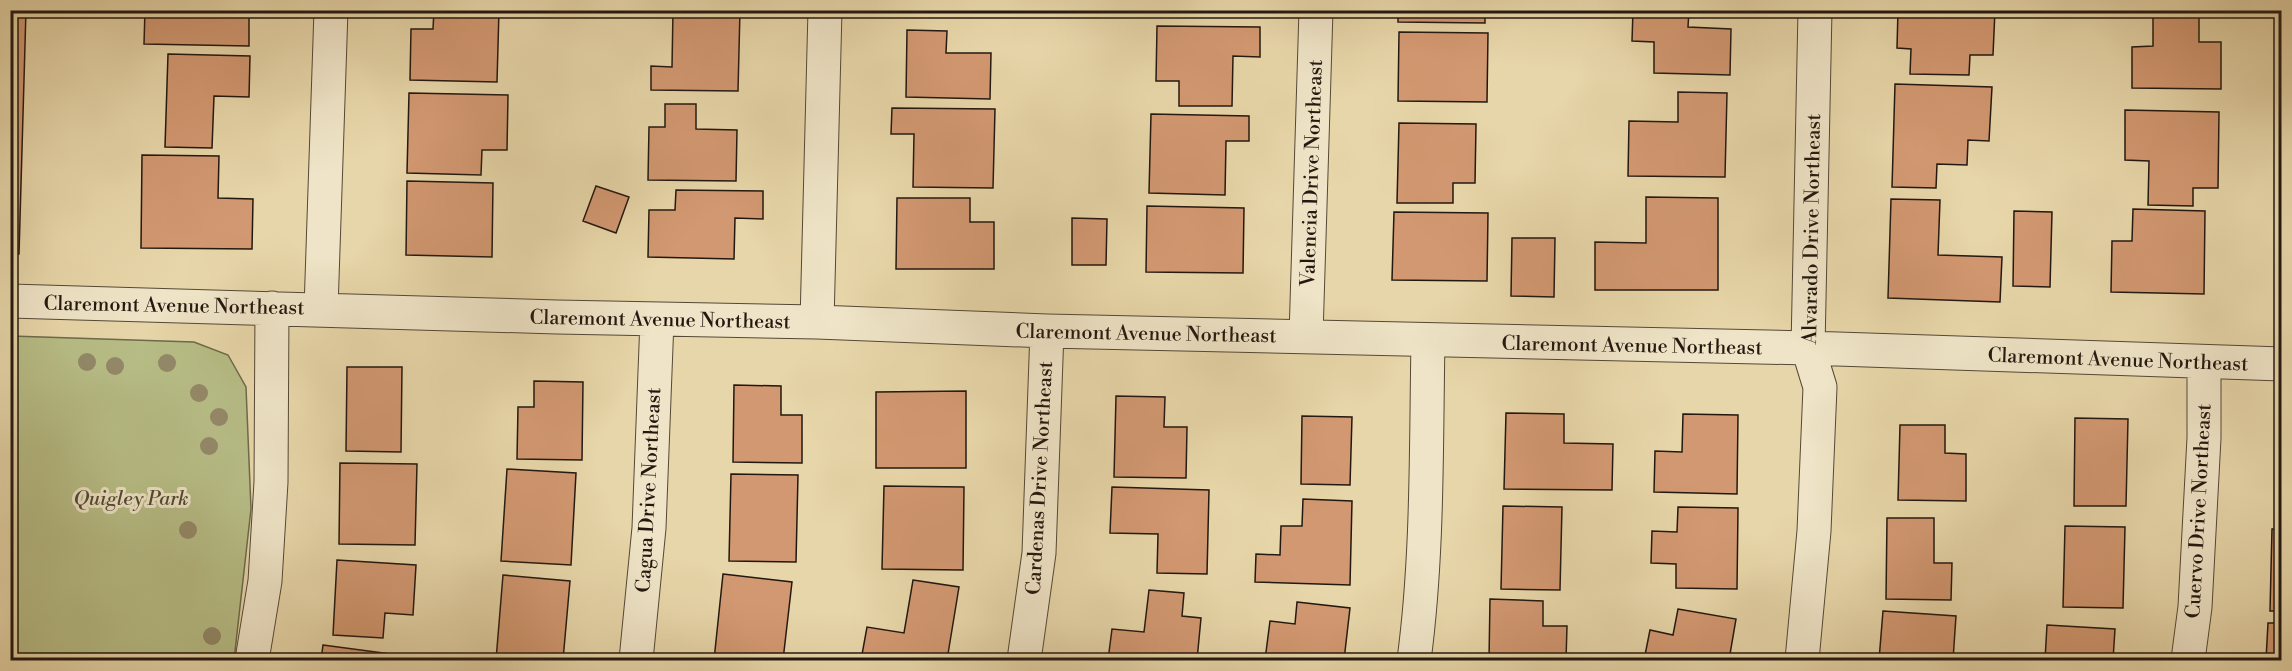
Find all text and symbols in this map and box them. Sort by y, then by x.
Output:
street label: Valencia Drive Northeast [1296,59,1329,288]
street label: Alvarado Drive Northeast [1798,113,1827,346]
street label: Claremont Avenue Northeast [43,292,305,321]
street label: Claremont Avenue Northeast [529,306,791,335]
street label: Claremont Avenue Northeast [1015,320,1277,349]
street label: Claremont Avenue Northeast [1501,332,1763,361]
street label: Claremont Avenue Northeast [1987,343,2249,378]
street label: Cardenas Drive Northeast [1022,360,1059,596]
street label: Cagua Drive Northeast [632,387,667,593]
street label: Cuervo Drive Northeast [2181,403,2218,619]
park label: Quigley Park [73,487,189,512]

